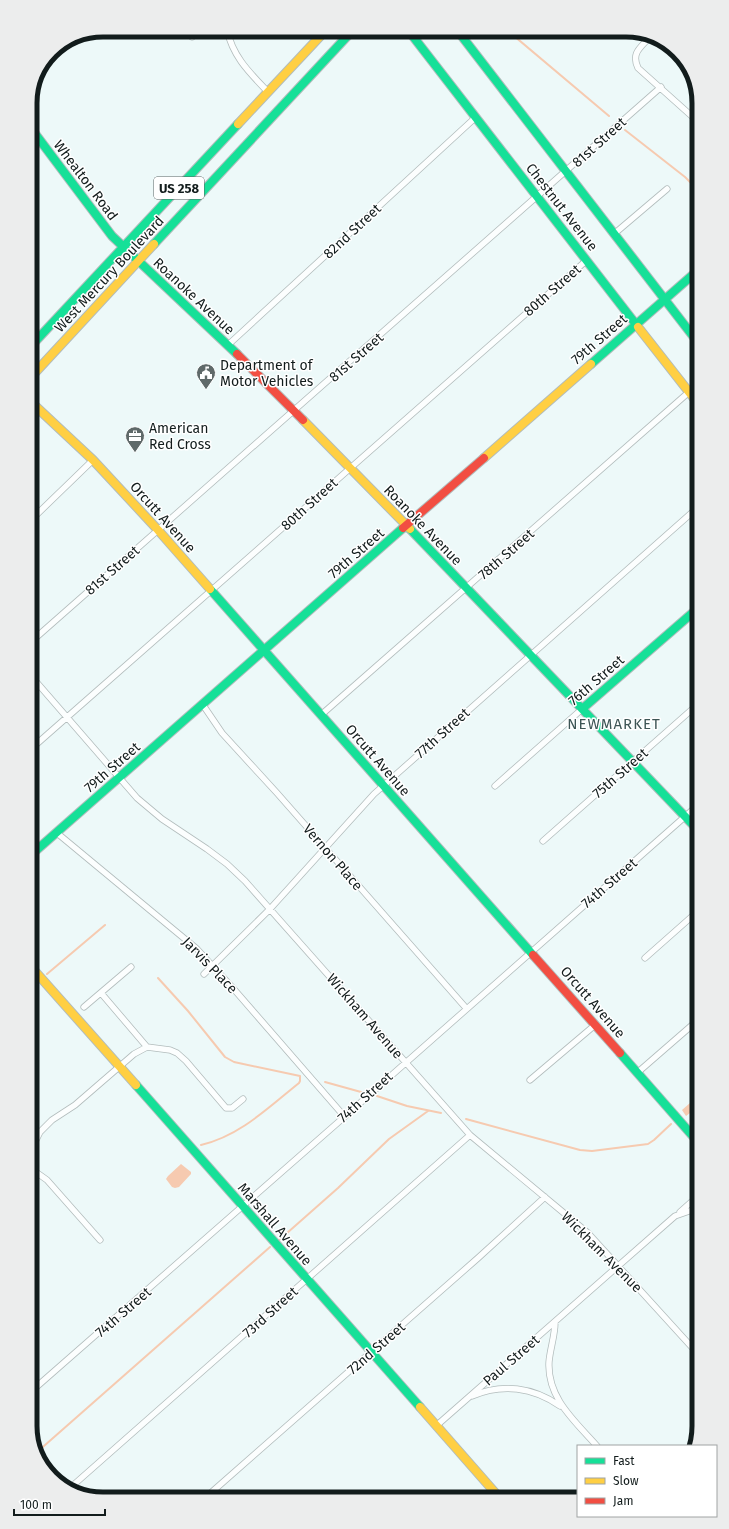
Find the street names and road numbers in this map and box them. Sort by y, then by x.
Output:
street label: 81st Street [569,113,630,171]
street label: Whealton Road [50,137,121,224]
street label: Chestnut Avenue [522,160,601,255]
road number: US 258 [154,177,204,199]
street label: 82nd Street [320,200,385,262]
street label: West Mercury Boulevard [51,213,168,336]
street label: Roanoke Avenue [149,254,238,338]
street label: 80th Street [520,260,585,320]
street label: 79th Street [568,310,631,368]
street label: 81st Street [326,328,388,386]
street label: 80th Street [277,474,342,534]
street label: Orcutt Avenue [126,478,199,556]
street label: Roanoke Avenue [380,482,465,569]
street label: 79th Street [325,524,388,582]
street label: 78th Street [475,525,539,583]
street label: 81st Street [82,541,144,599]
street label: 76th Street [565,651,628,709]
street label: 77th Street [412,704,474,762]
street label: Orcutt Avenue [342,721,413,800]
street label: 79th Street [81,738,144,796]
street label: 75th Street [589,744,652,802]
street label: Vernon Place [299,821,366,894]
street label: 74th Street [578,854,641,912]
street label: Jarvis Place [178,934,241,997]
street label: Orcutt Avenue [557,963,628,1042]
street label: Wickham Avenue [323,970,406,1062]
street label: 74th Street [334,1068,397,1126]
street label: Marshall Avenue [234,1179,315,1269]
street label: Wickham Avenue [558,1208,646,1296]
street label: 74th Street [92,1283,155,1341]
street label: 73rd Street [239,1283,302,1341]
street label: 72nd Street [344,1318,409,1378]
street label: Paul Street [480,1331,544,1389]

